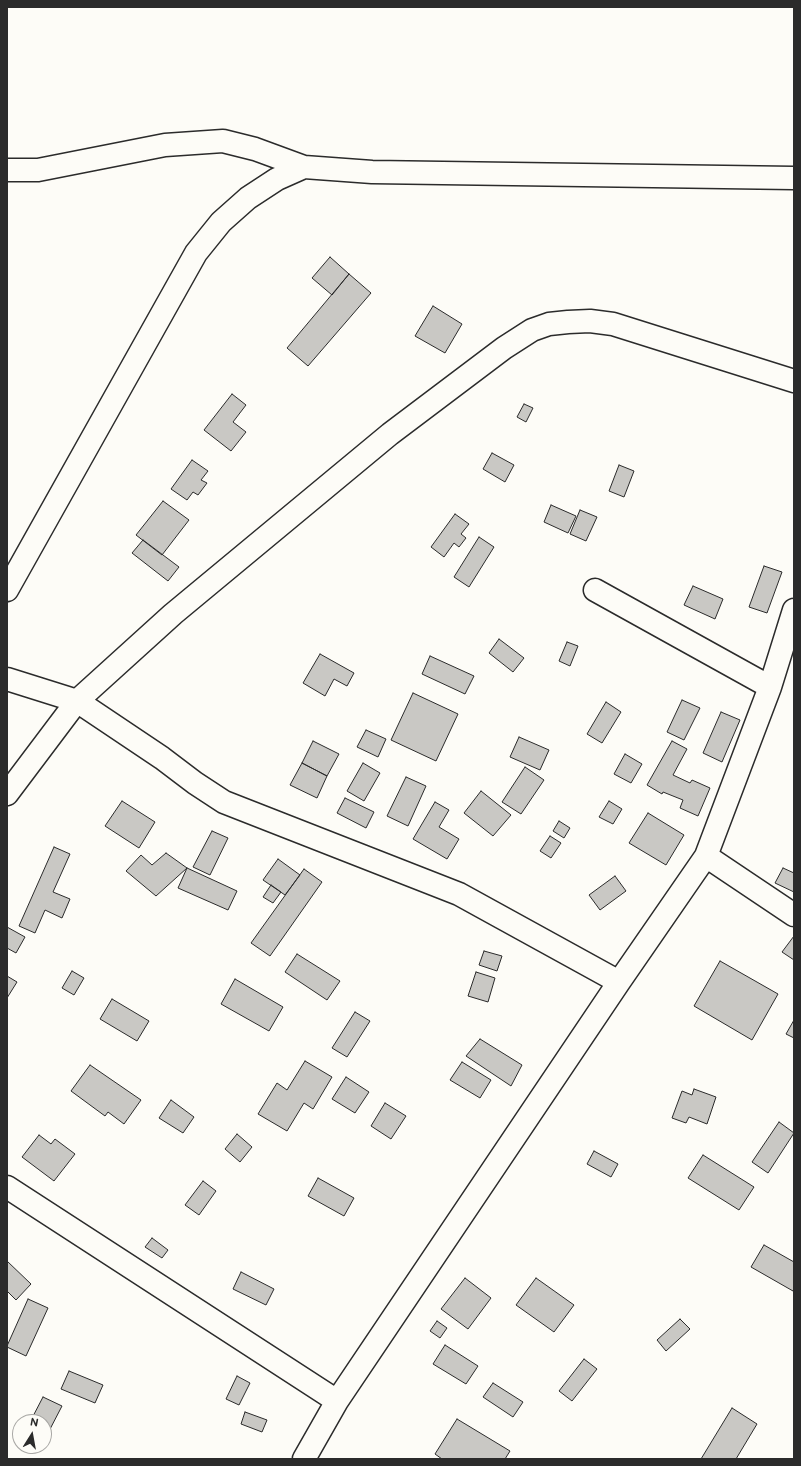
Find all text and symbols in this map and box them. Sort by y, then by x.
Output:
north arrow [12,1414,52,1454]
text: N [29,1416,39,1430]

